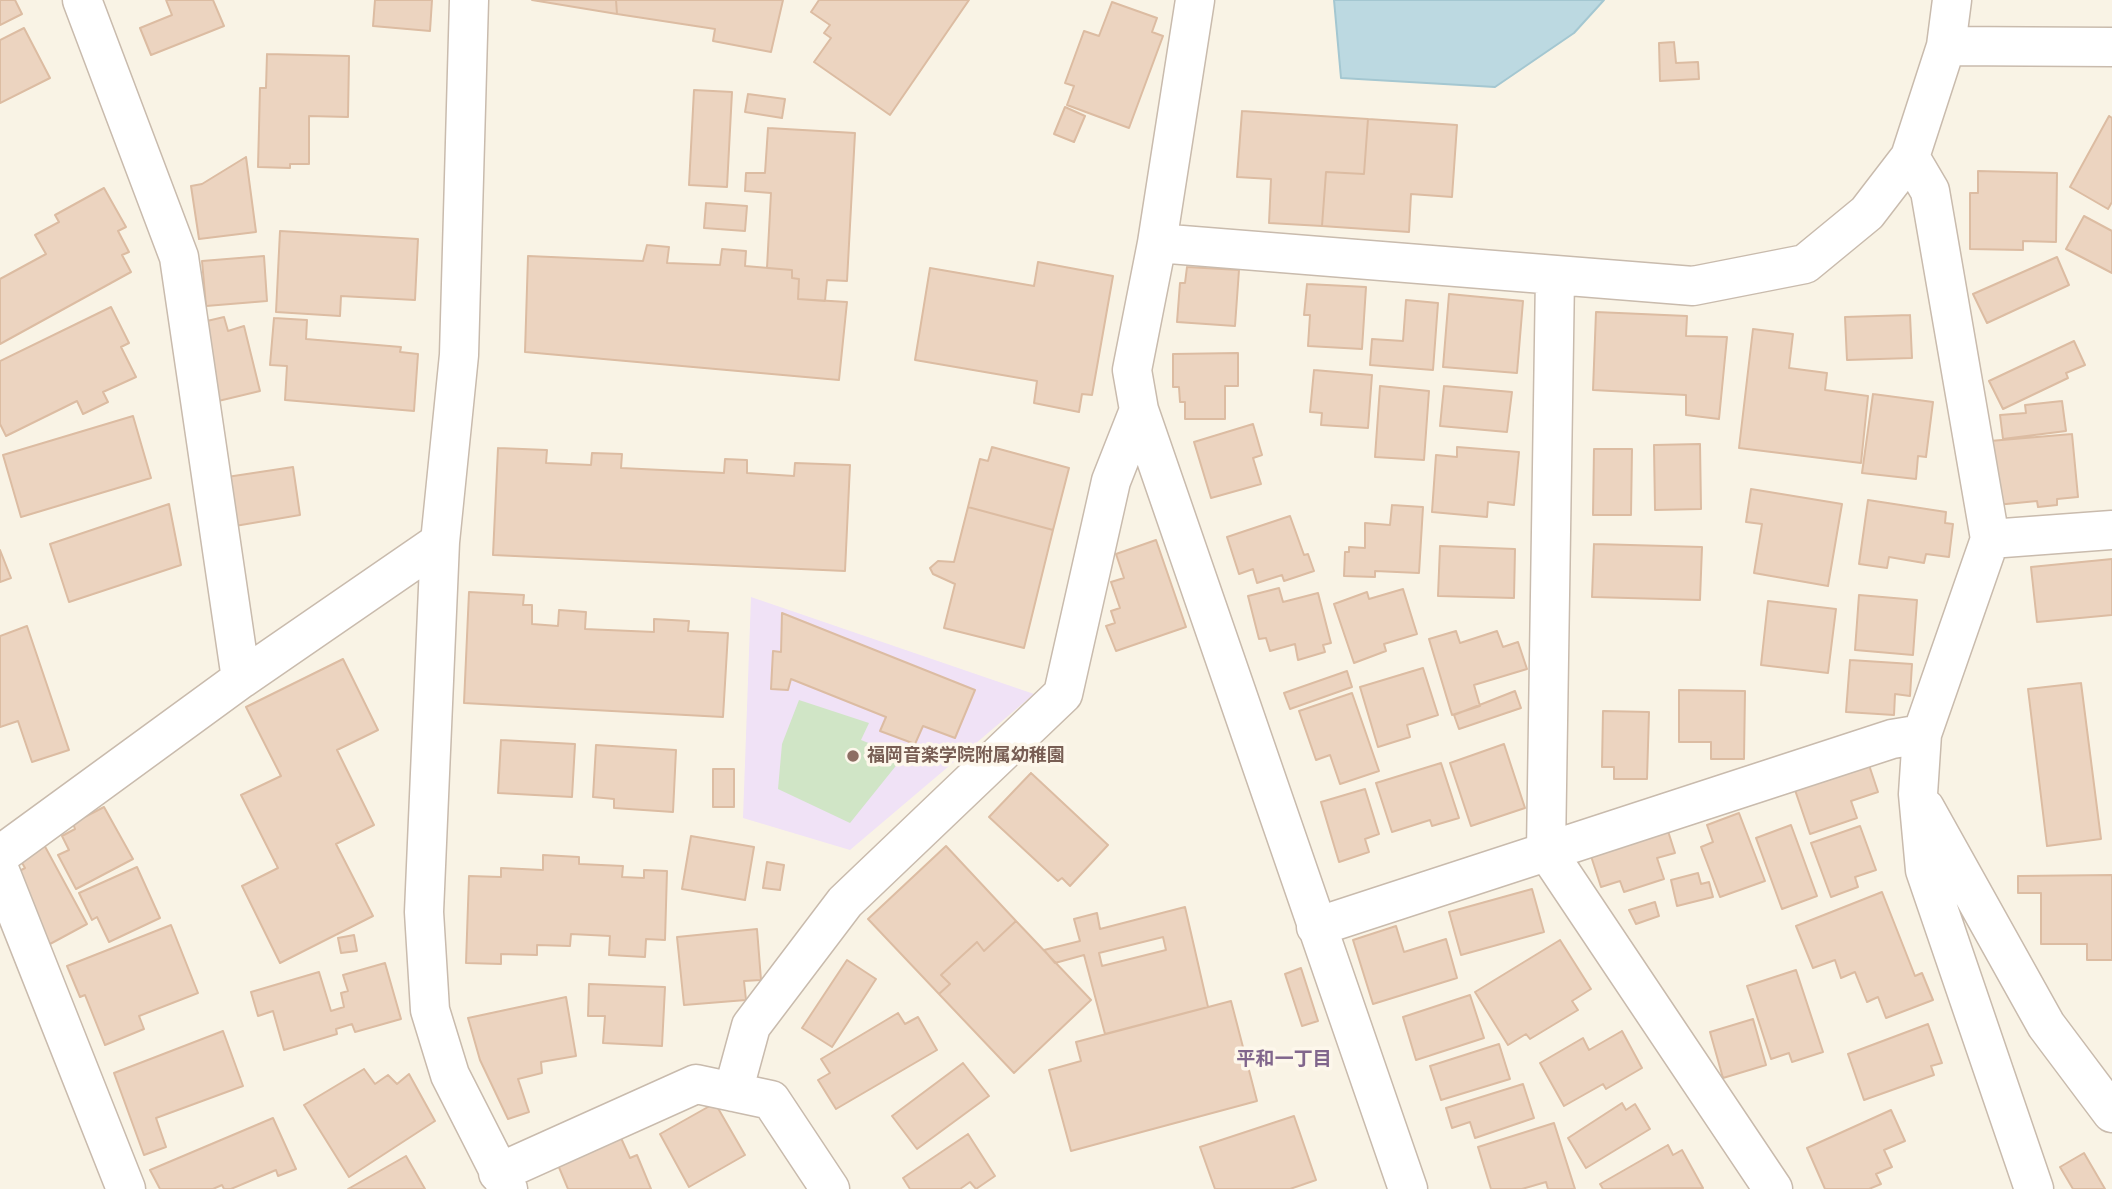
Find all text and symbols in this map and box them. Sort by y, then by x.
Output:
place label: 福岡音楽学院附属幼稚園 [867,745,1065,767]
marker: 福岡音楽学院附属幼稚園 [845,748,861,764]
district label: 平和一丁目 [1237,1049,1331,1071]

